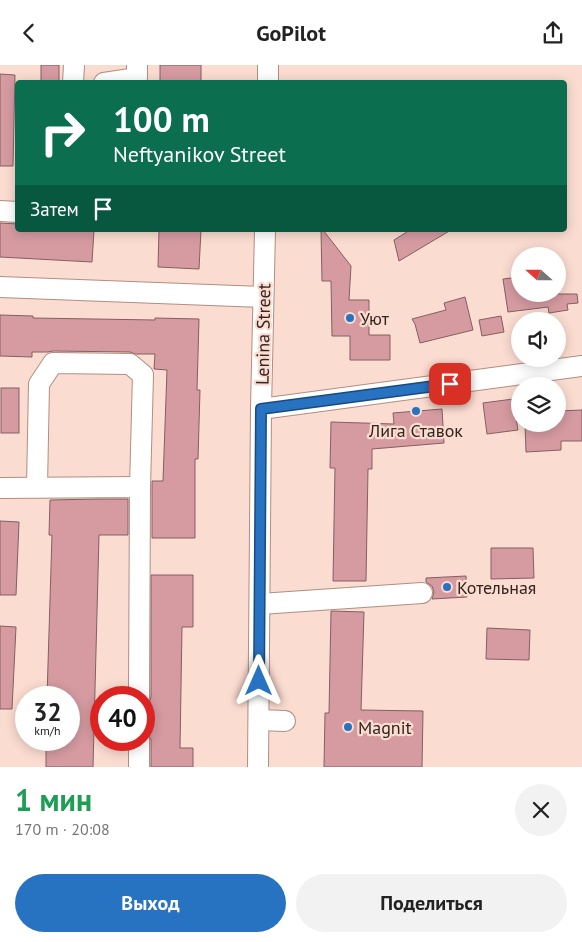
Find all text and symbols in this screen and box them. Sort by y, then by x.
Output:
icon: back [15,19,43,47]
text: GoPilot [256,19,326,47]
icon: share [539,19,567,47]
text: 100 m [113,96,210,142]
icon: right [30,100,95,165]
text: Neftyanikov Street [113,140,286,168]
icon: arrive [89,195,117,223]
text: Затем [30,197,79,221]
north arrow [511,247,566,303]
map controls [511,247,566,432]
street label: Lenina Street [251,283,275,385]
place label: Уют [360,307,390,330]
marker: Уют [344,312,356,324]
button: sound [511,312,566,367]
pin [429,363,471,405]
icon: arrive [436,370,464,398]
button: layers [511,377,566,432]
marker: Лига Ставок [410,405,422,417]
place label: Лига Ставок [368,419,463,442]
place label: Котельная [457,576,536,599]
marker: Котельная [441,581,453,593]
position arrow [232,654,284,706]
speed limit sign: 40 [90,686,155,751]
text: 32 [33,696,62,728]
place label: Magnit [358,716,412,739]
marker: Magnit [342,721,354,733]
text: km/h [34,723,61,738]
text: 1 мин [15,780,92,819]
button: close [515,784,567,836]
text: 170 m · 20:08 [15,819,110,839]
button: Выход [15,874,286,932]
button: Поделиться [296,874,567,932]

